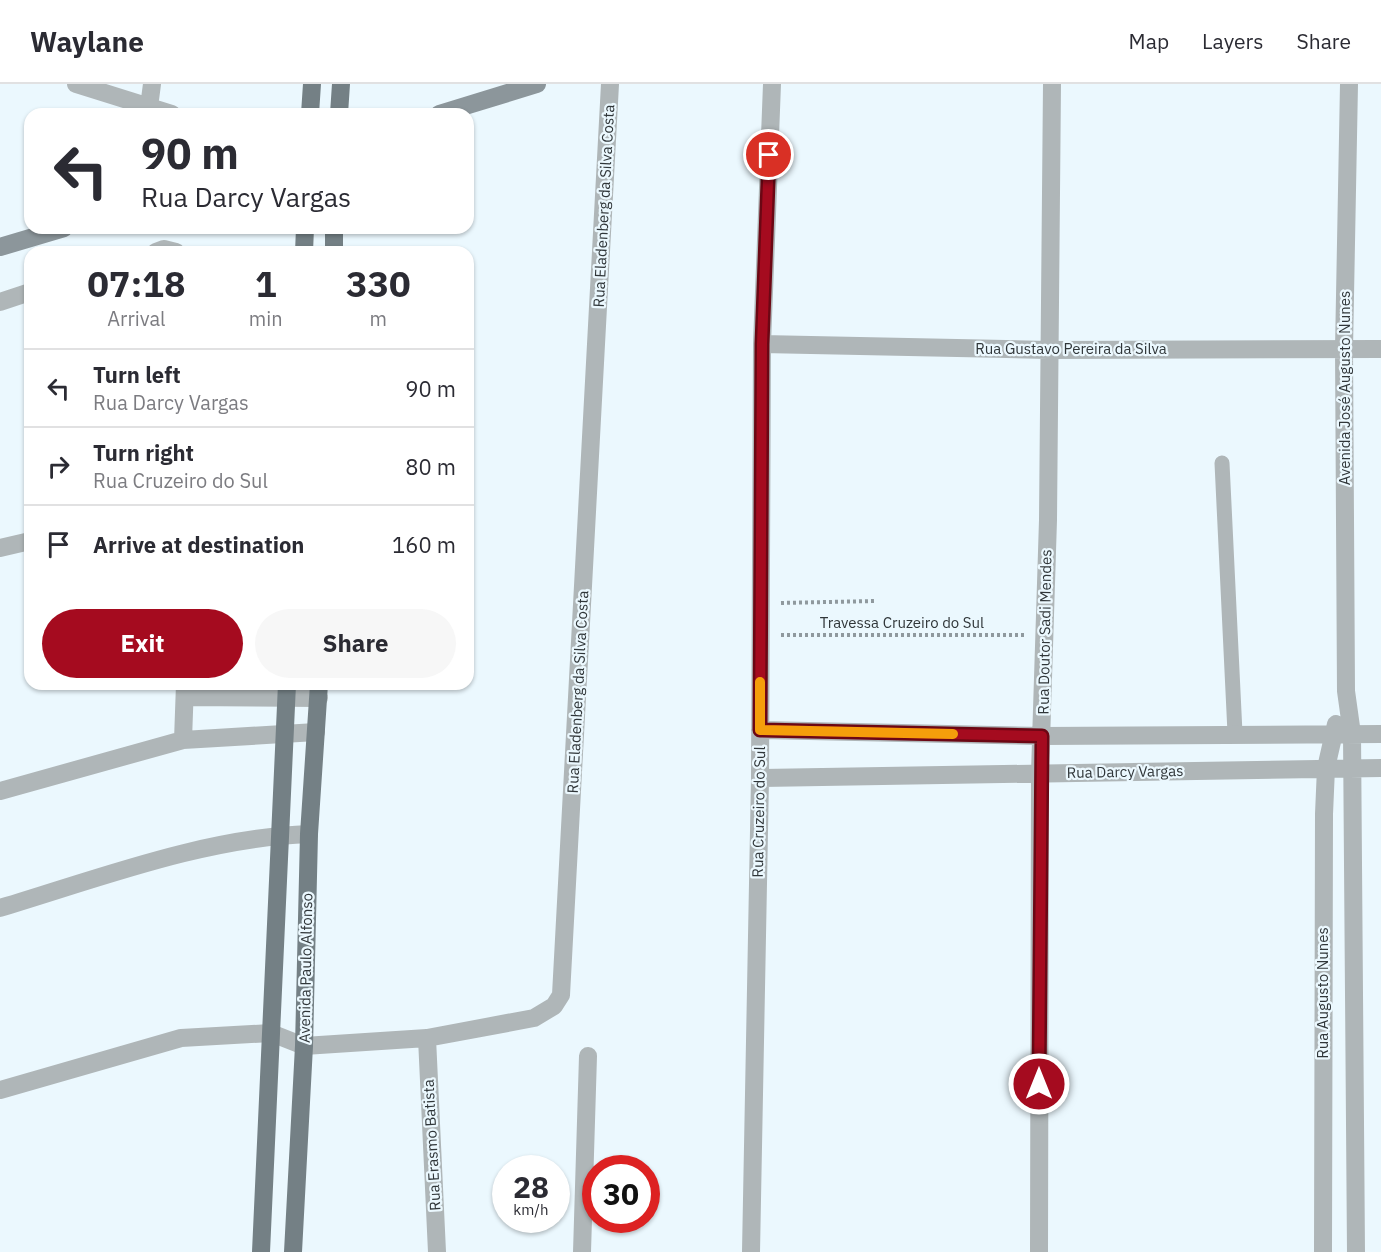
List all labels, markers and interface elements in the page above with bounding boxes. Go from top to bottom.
text: Waylane [30,23,144,60]
text: Map [1129,27,1169,55]
text: Layers [1202,27,1264,55]
text: Share [1297,27,1351,55]
street label: Rua Eladenberg da Silva Costa [589,104,618,308]
text: 90 m [141,126,239,181]
pin [743,129,794,180]
icon: left [42,132,120,210]
icon: arrive [752,138,785,171]
text: Rua Darcy Vargas [141,179,351,214]
text: 07:18 [87,260,186,307]
text: 1 [255,260,277,307]
text: 330 [346,260,411,307]
street label: Avenida José Augusto Nunes [1335,291,1354,485]
text: Arrival [107,305,166,332]
text: min [249,305,283,332]
text: m [370,305,387,332]
street label: Rua Gustavo Pereira da Silva [975,339,1167,358]
text: Turn left [93,360,181,389]
icon: left [42,372,75,405]
text: 90 m [405,374,456,403]
text: Rua Darcy Vargas [93,389,249,416]
text: Turn right [93,438,194,467]
icon: right [42,450,75,483]
text: 80 m [405,452,456,481]
text: Rua Cruzeiro do Sul [93,467,268,494]
icon: arrive [42,528,75,561]
text: Arrive at destination [93,530,304,559]
text: 160 m [392,530,456,559]
street label: Rua Doutor Sadi Mendes [1034,549,1055,715]
street label: Rua Eladenberg da Silva Costa [563,590,592,794]
button: Exit [42,609,243,678]
button: Share [255,609,456,678]
street label: Travessa Cruzeiro do Sul [820,613,984,632]
street label: Rua Cruzeiro do Sul [748,746,769,878]
street label: Rua Darcy Vargas [1066,761,1184,782]
street label: Avenida Paulo Alfonso [295,893,316,1043]
street label: Rua Augusto Nunes [1313,927,1332,1059]
position arrow [1007,1052,1071,1116]
street label: Rua Erasmo Batista [419,1079,444,1211]
speed limit sign: 30 [582,1155,660,1233]
text: 28 [513,1167,549,1206]
text: km/h [513,1200,549,1219]

